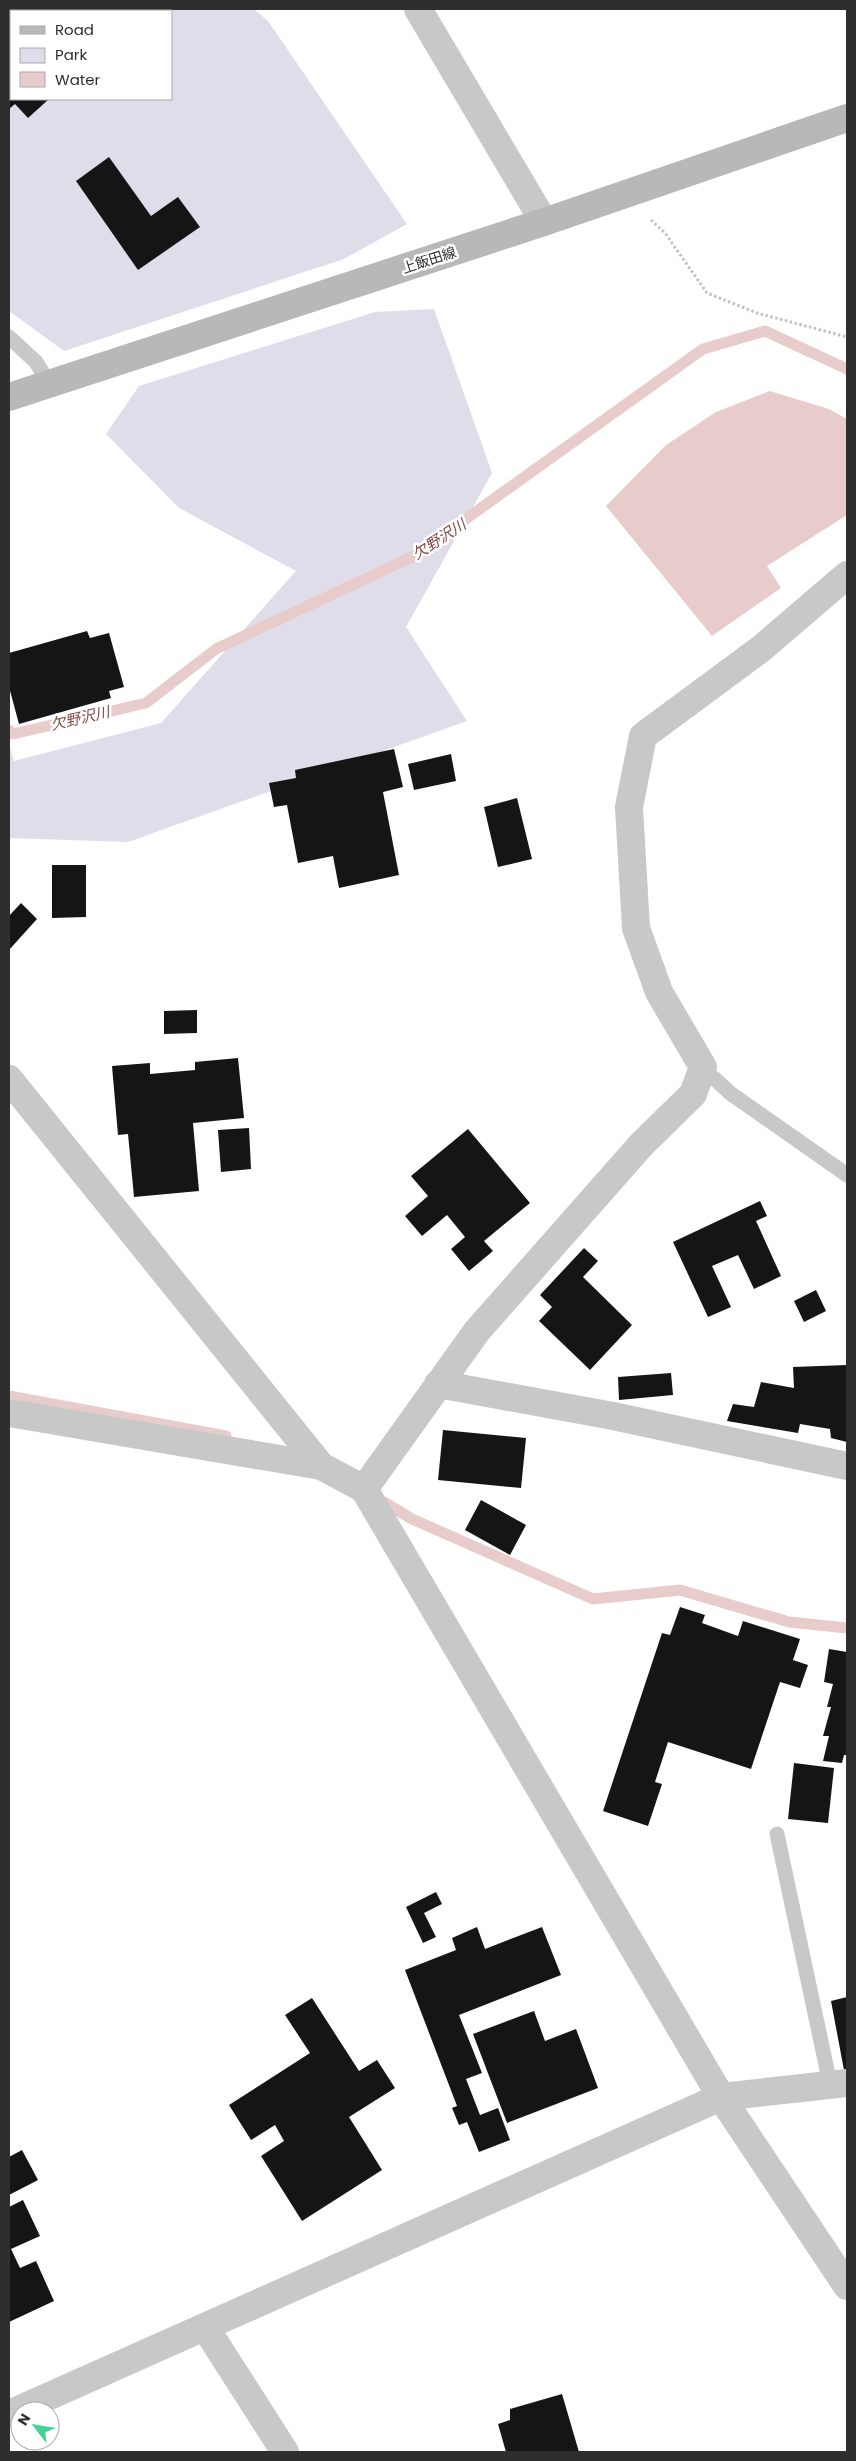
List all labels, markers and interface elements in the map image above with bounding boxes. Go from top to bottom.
legend [10,10,172,100]
text: Road [55,19,94,40]
text: Park [55,44,87,65]
text: Water [55,69,101,90]
street label: 上飯田線 [399,242,459,278]
water label: 欠野沢川 [408,513,472,564]
water label: 欠野沢川 [48,701,114,735]
north arrow [10,2401,60,2451]
text: N [13,2410,35,2429]

